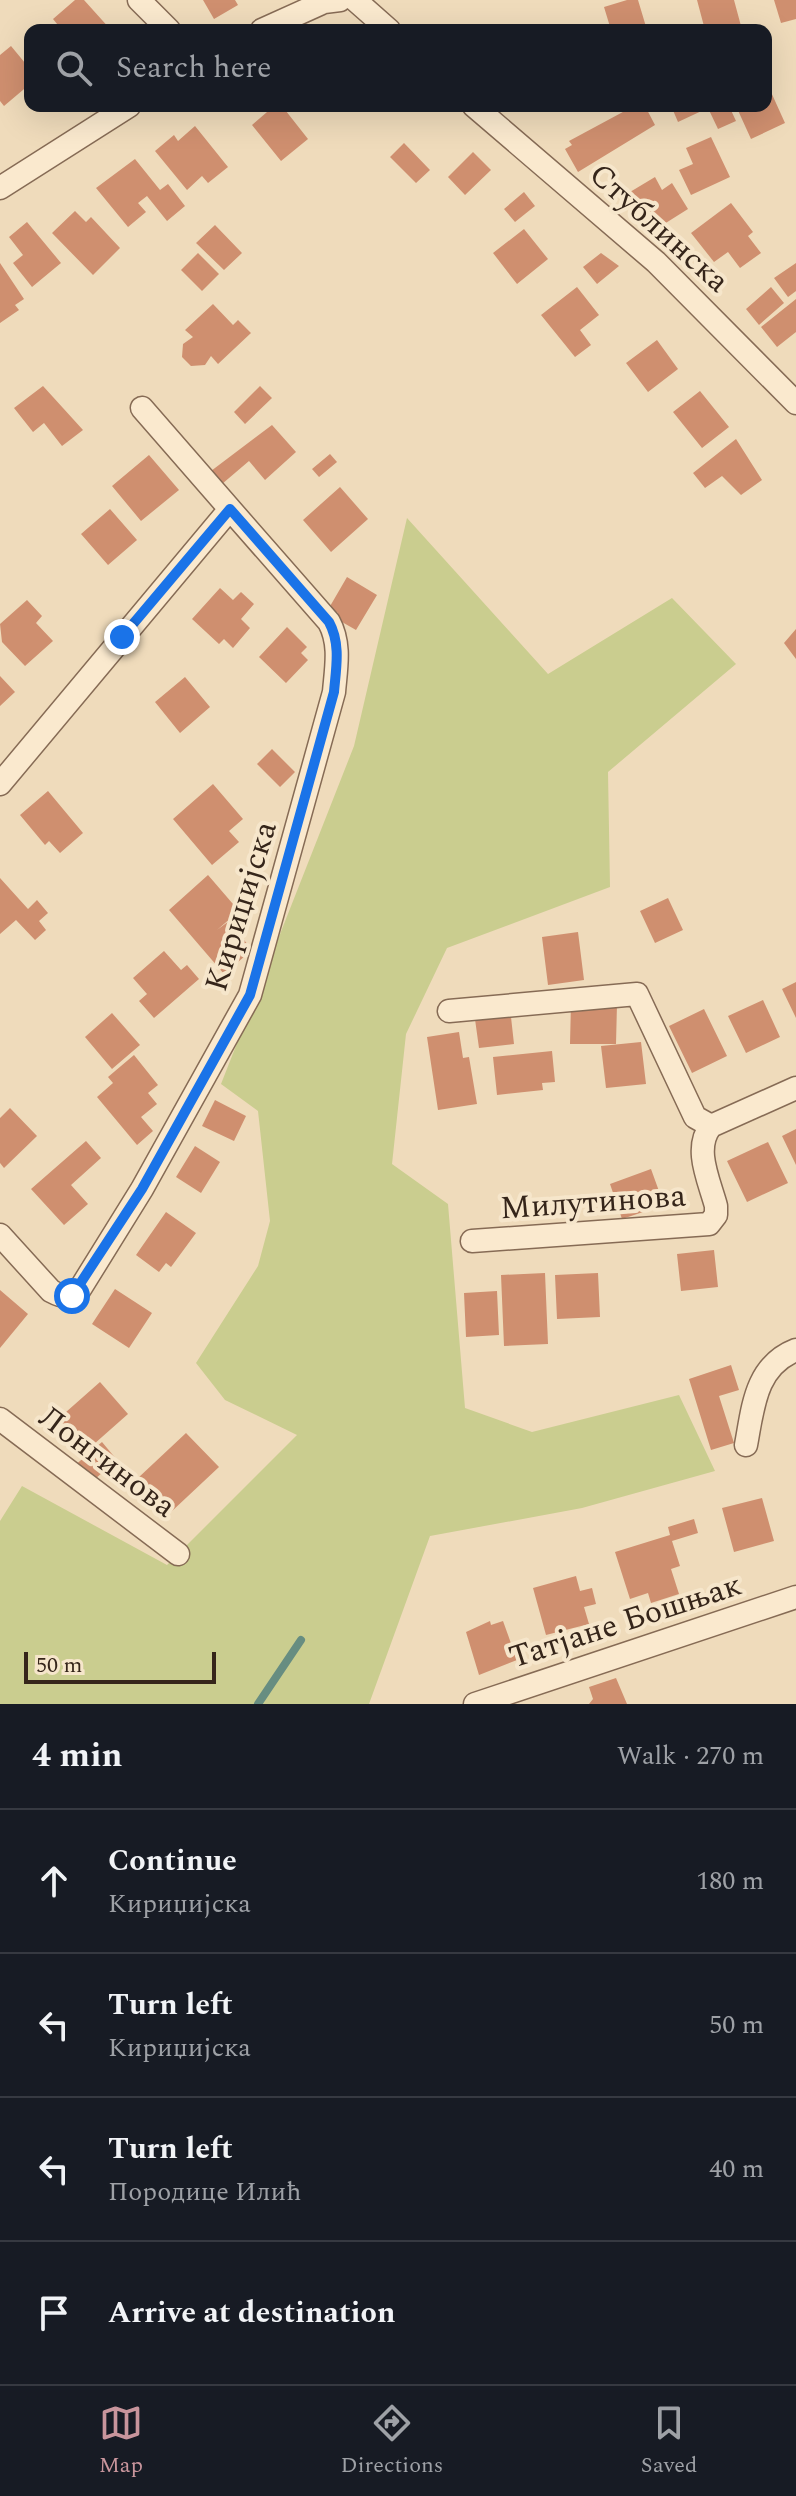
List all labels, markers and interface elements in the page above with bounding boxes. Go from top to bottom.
search box [24,24,772,112]
text: Search here [116,45,272,91]
icon: search [52,46,96,90]
street label: Стублинска [578,151,741,305]
route end [104,619,140,655]
street label: Кириџијска [192,815,291,998]
street label: Милутинова [498,1172,688,1233]
route start [54,1278,90,1314]
street label: Лонгинова [28,1394,187,1531]
street label: Татјане Бошњак [503,1561,748,1682]
scale bar [24,1648,216,1684]
text: 50 m [36,1649,82,1682]
text: 4 min [32,1730,122,1782]
text: Walk · 270 m [617,1736,764,1776]
text: Continue [108,1838,237,1884]
icon: ahead [32,1859,76,1903]
text: 180 m [696,1861,764,1901]
text: Кириџијска [108,1884,251,1924]
text: Turn left [108,1982,233,2028]
icon: left [32,2003,76,2047]
text: 50 m [709,2005,764,2045]
text: Кириџијска [108,2028,251,2068]
text: Turn left [108,2126,233,2172]
icon: left [32,2147,76,2191]
text: 40 m [709,2149,764,2189]
text: Породице Илић [108,2172,301,2212]
text: Arrive at destination [108,2290,395,2336]
icon: arrive [32,2291,76,2335]
tab: Map [99,2401,143,2482]
tab: Directions [341,2401,443,2482]
tab: Saved [641,2401,697,2482]

